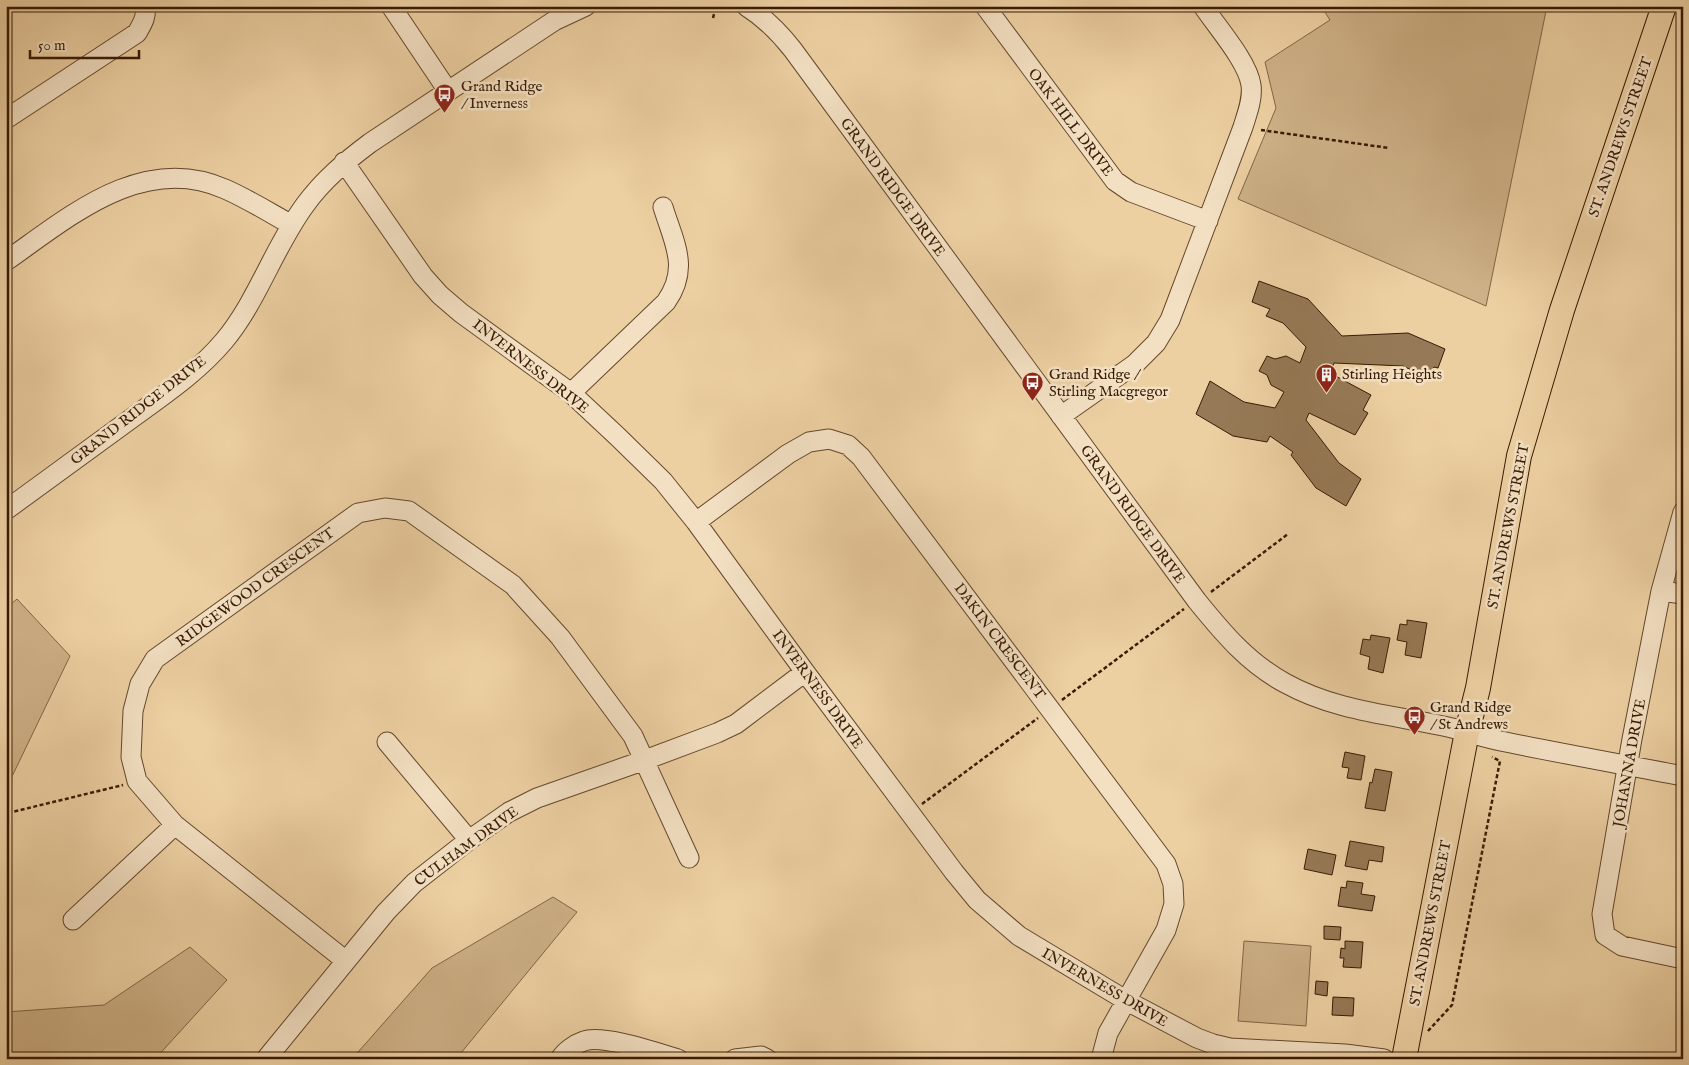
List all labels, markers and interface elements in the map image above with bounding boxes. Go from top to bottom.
scale bar [30,28,139,60]
text: 50 m [38,36,66,55]
street label: ST. ANDREWS STREET [1584,55,1657,220]
street label: OAK HILL DRIVE [1024,65,1117,180]
place label: Grand Ridge / Inverness [461,77,543,113]
bus stop icon: Grand Ridge / Inverness [433,83,457,114]
street label: GRAND RIDGE DRIVE [836,114,949,260]
street label: INVERNESS DRIVE [469,315,593,418]
street label: GRAND RIDGE DRIVE [67,352,210,469]
building icon: Stirling Heights [1314,362,1338,393]
place label: Grand Ridge / Stirling Macgregor [1049,365,1169,401]
place label: Stirling Heights [1342,365,1442,384]
bus stop icon: Grand Ridge / Stirling Macgregor [1021,371,1045,402]
street label: GRAND RIDGE DRIVE [1076,441,1189,587]
street label: ST. ANDREWS STREET [1483,442,1534,610]
street label: RIDGEWOOD CRESCENT [172,523,338,651]
street label: DAKIN CRESCENT [950,579,1050,703]
street label: INVERNESS DRIVE [768,626,867,753]
street label: JOHANNA DRIVE [1608,697,1650,831]
place label: Grand Ridge / St Andrews [1430,698,1512,734]
bus stop icon: Grand Ridge / St Andrews [1402,704,1426,735]
street label: CULHAM DRIVE [410,802,522,891]
street label: ST. ANDREWS STREET [1405,839,1456,1007]
street label: INVERNESS DRIVE [1038,943,1171,1031]

